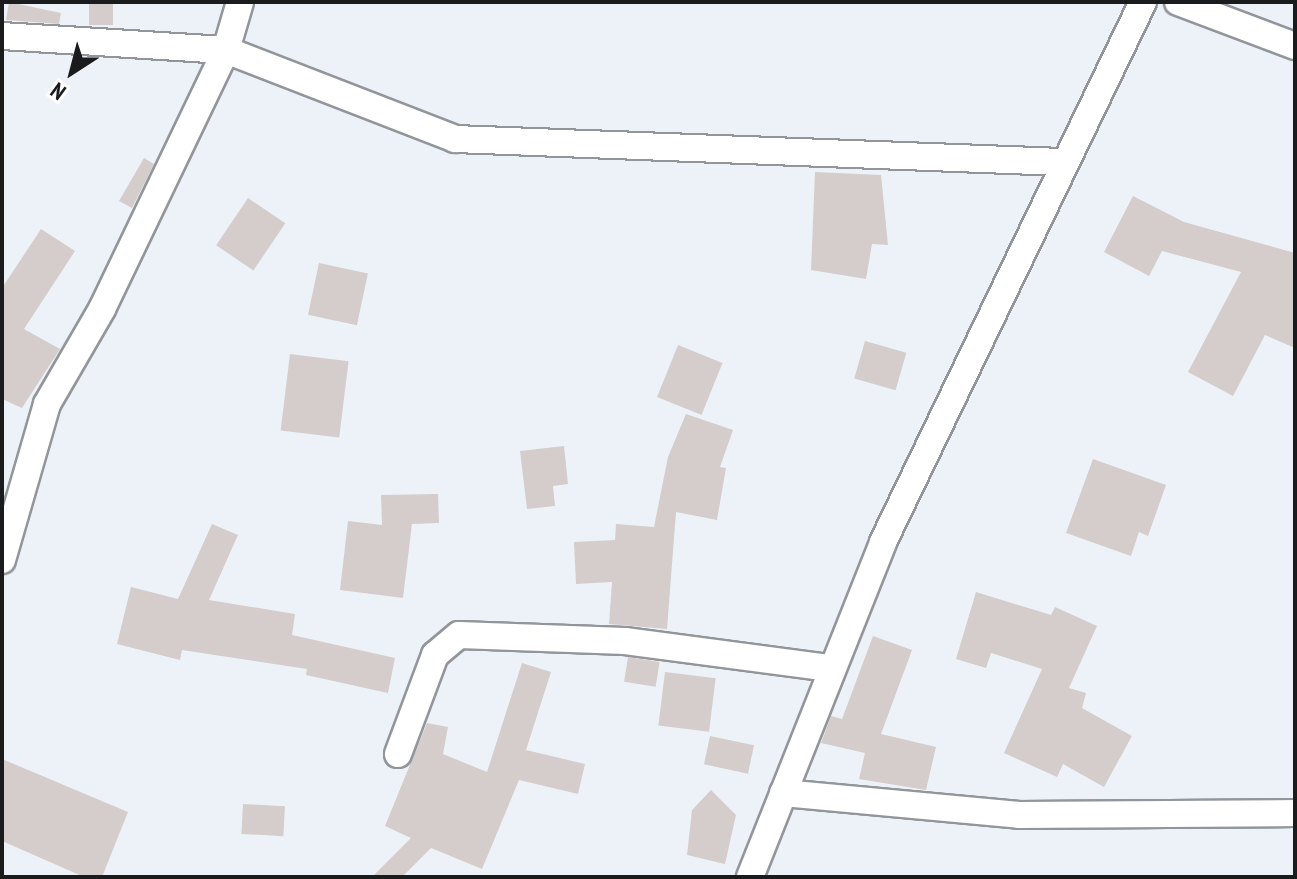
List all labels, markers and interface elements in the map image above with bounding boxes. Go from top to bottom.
north arrow [32,32,112,112]
text: N [45,77,71,106]

